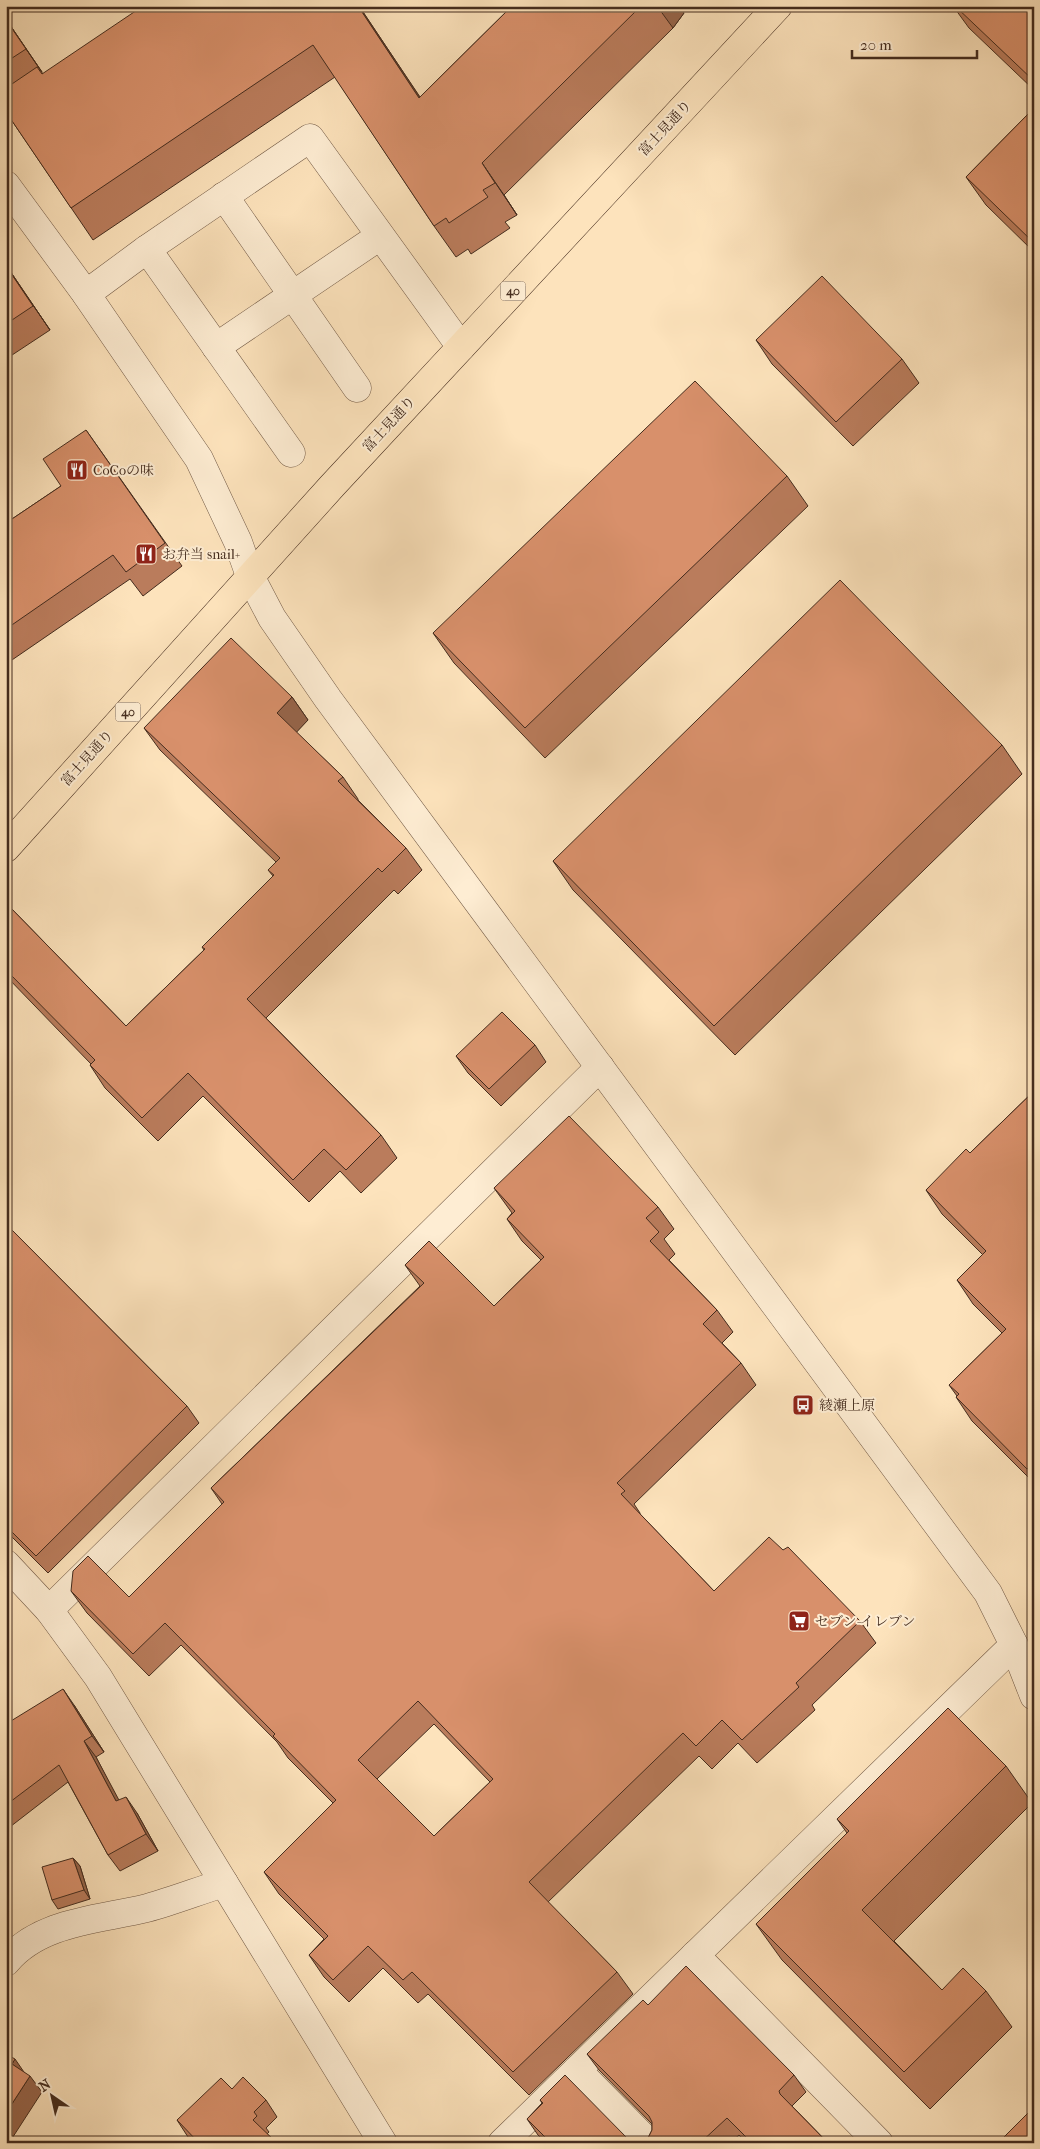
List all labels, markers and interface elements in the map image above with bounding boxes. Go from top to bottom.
scale bar [852,28,978,60]
text: 20 m [860,36,892,54]
street label: 富士見通り [635,97,695,159]
road number: 40 [500,282,526,300]
street label: 富士見通り [359,393,419,455]
restaurant icon: CoCoの味 [65,458,89,482]
place label: CoCoの味 [93,462,154,479]
restaurant icon: お弁当 snail+ [134,542,158,566]
place label: お弁当 snail+ [162,546,240,563]
road number: 40 [116,702,140,722]
street label: 富士見通り [57,726,117,790]
bus stop icon: 綾瀬上原 [791,1393,815,1417]
place label: 綾瀬上原 [819,1397,875,1414]
supermarket icon: セブン-イレブン [787,1609,811,1633]
place label: セブン-イレブン [815,1613,916,1630]
north arrow [28,2072,78,2122]
text: N [36,2075,54,2096]

